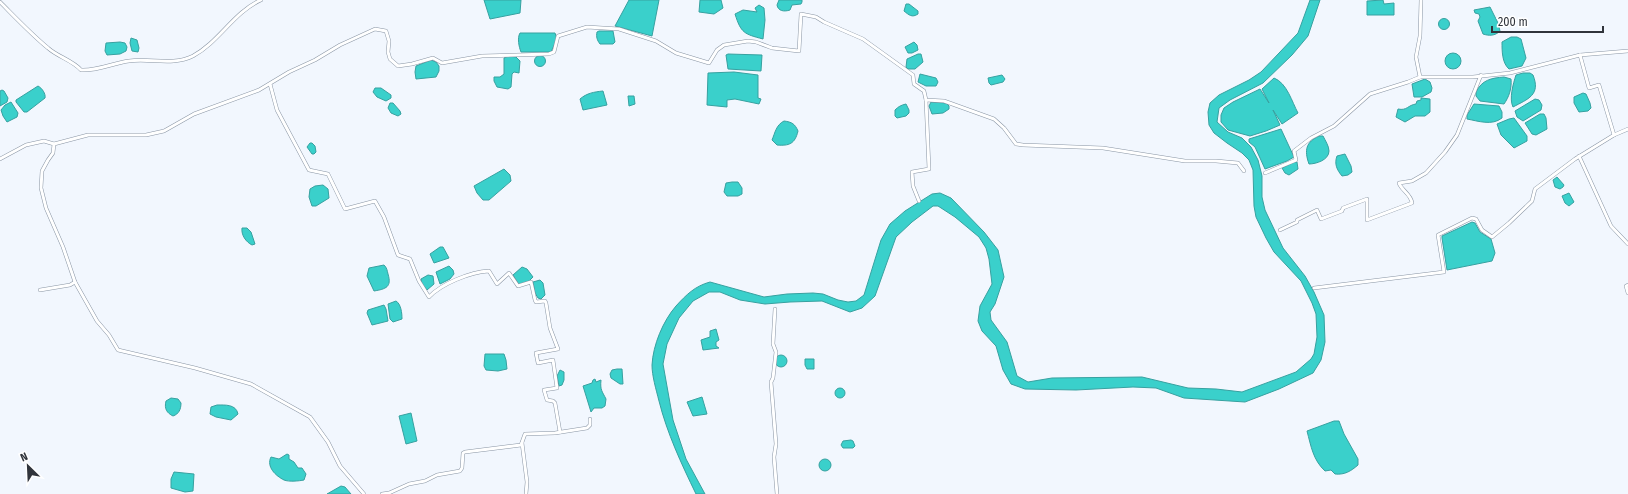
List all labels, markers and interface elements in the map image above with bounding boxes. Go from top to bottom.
scale bar [1492,8,1603,34]
text: 200 m [1498,15,1528,29]
north arrow [8,446,48,486]
text: N [18,450,30,465]

